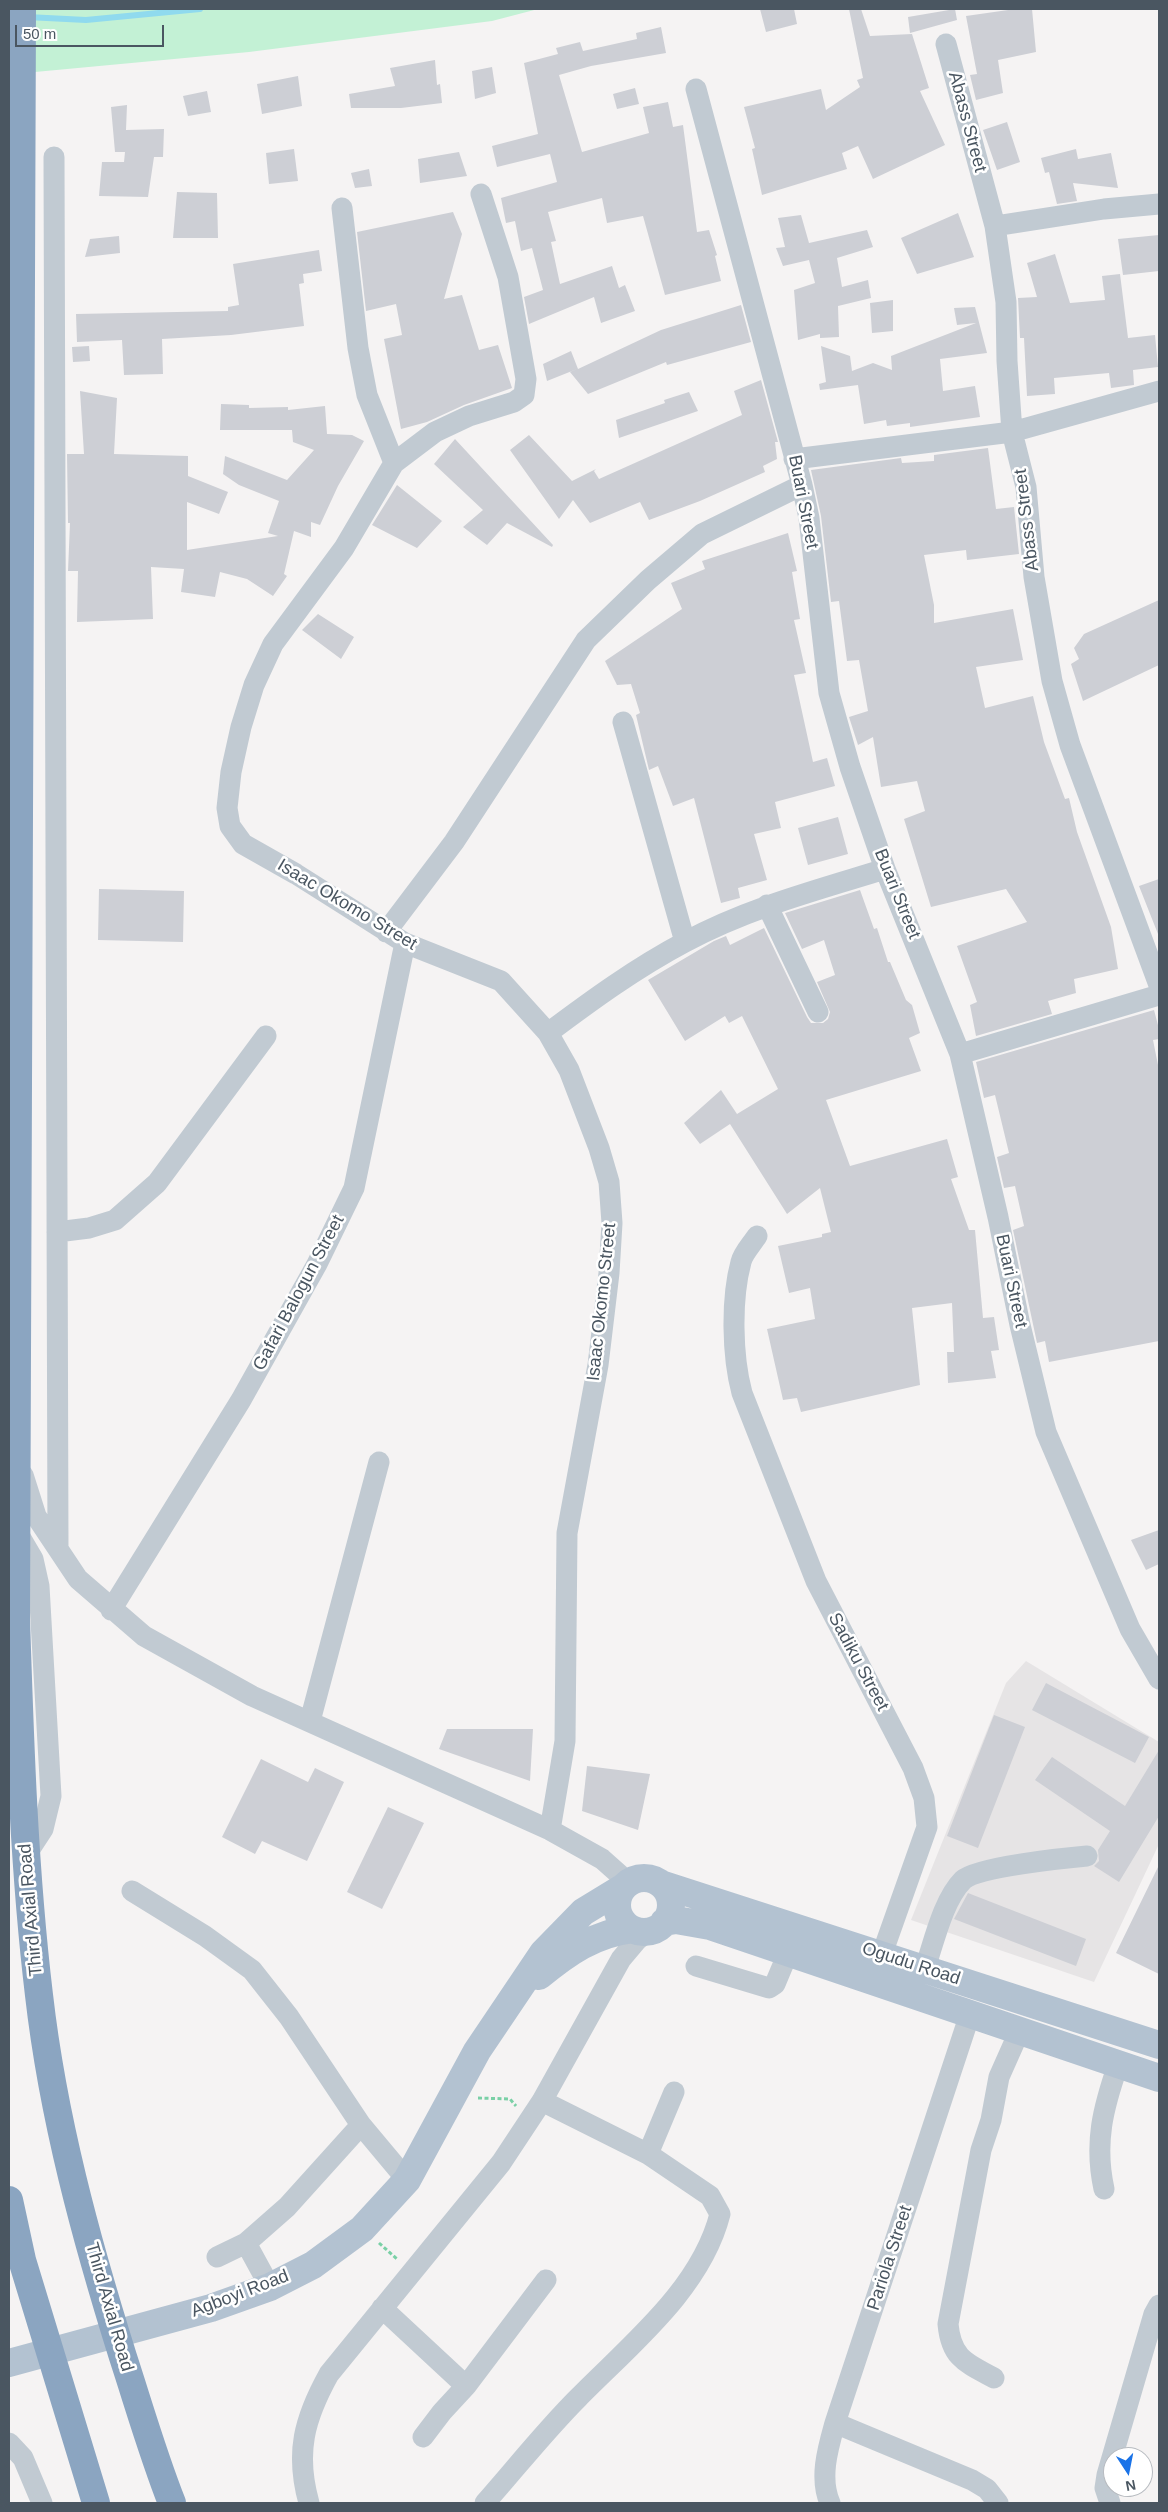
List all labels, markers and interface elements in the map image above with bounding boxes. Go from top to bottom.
scale bar [18,15,166,47]
text: 50 m [23,25,56,42]
street label: Abass Street [943,69,991,175]
street label: Buari Street [783,453,823,551]
street label: Abass Street [1010,468,1044,572]
street label: Buari Street [869,846,925,942]
street label: Isaac Okomo Street [273,855,421,955]
street label: Gafari Balogun Street [249,1212,349,1374]
street label: Isaac Okomo Street [583,1222,621,1382]
street label: Buari Street [991,1232,1031,1330]
street label: Sadiku Street [823,1609,893,1715]
street label: Third Axial Road [14,1843,48,1977]
street label: Ogudu Road [859,1938,963,1990]
street label: Pariola Street [863,2203,917,2313]
street label: Third Axial Road [80,2240,138,2374]
street label: Agboyi Road [188,2265,292,2323]
north arrow [1103,2447,1153,2497]
text: N [1124,2477,1137,2495]

